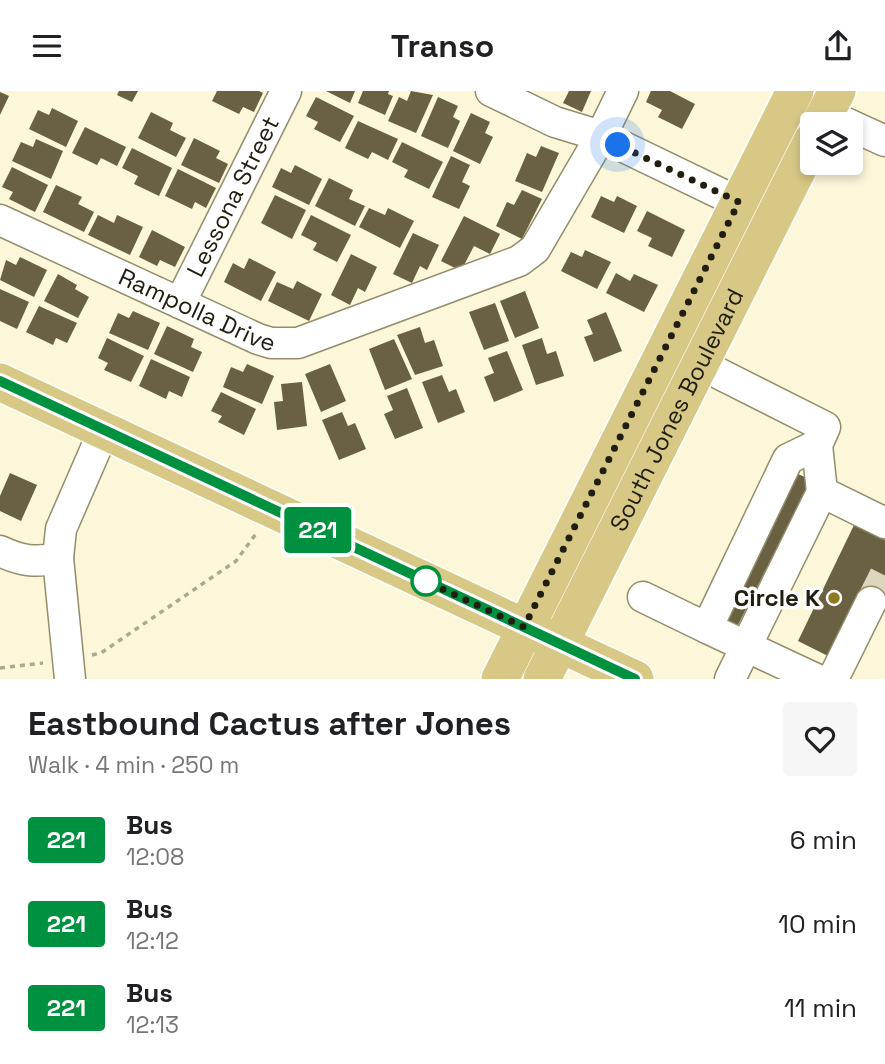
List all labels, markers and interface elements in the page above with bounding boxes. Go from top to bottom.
text: Transo [391,26,494,66]
icon: menu [28,27,66,65]
icon: share [819,27,857,65]
street label: Lessona Street [180,111,286,282]
map controls [800,112,863,175]
button: layers [800,112,863,175]
your location [600,127,635,162]
street label: Rampolla Drive [114,261,279,358]
street label: South Jones Boulevard [603,283,751,536]
line badge: 221 [278,507,358,553]
text: 221 [298,514,338,545]
unlabelled marker [411,566,441,596]
place label: Circle K [734,582,820,613]
marker: Circle K [826,590,842,606]
button: heart [783,702,857,776]
text: Eastbound Cactus after Jones [28,703,511,745]
text: Walk · 4 min · 250 m [28,750,239,780]
text: Bus [126,808,173,842]
text: 6 min [790,823,857,857]
text: 221 [47,824,86,855]
text: 12:08 [126,842,184,872]
text: Bus [126,892,173,926]
text: 10 min [778,907,857,941]
text: 221 [47,908,86,939]
text: 12:12 [126,926,179,956]
text: Bus [126,976,173,1010]
text: 11 min [784,991,857,1025]
text: 221 [47,992,86,1023]
text: 12:13 [126,1010,179,1040]

